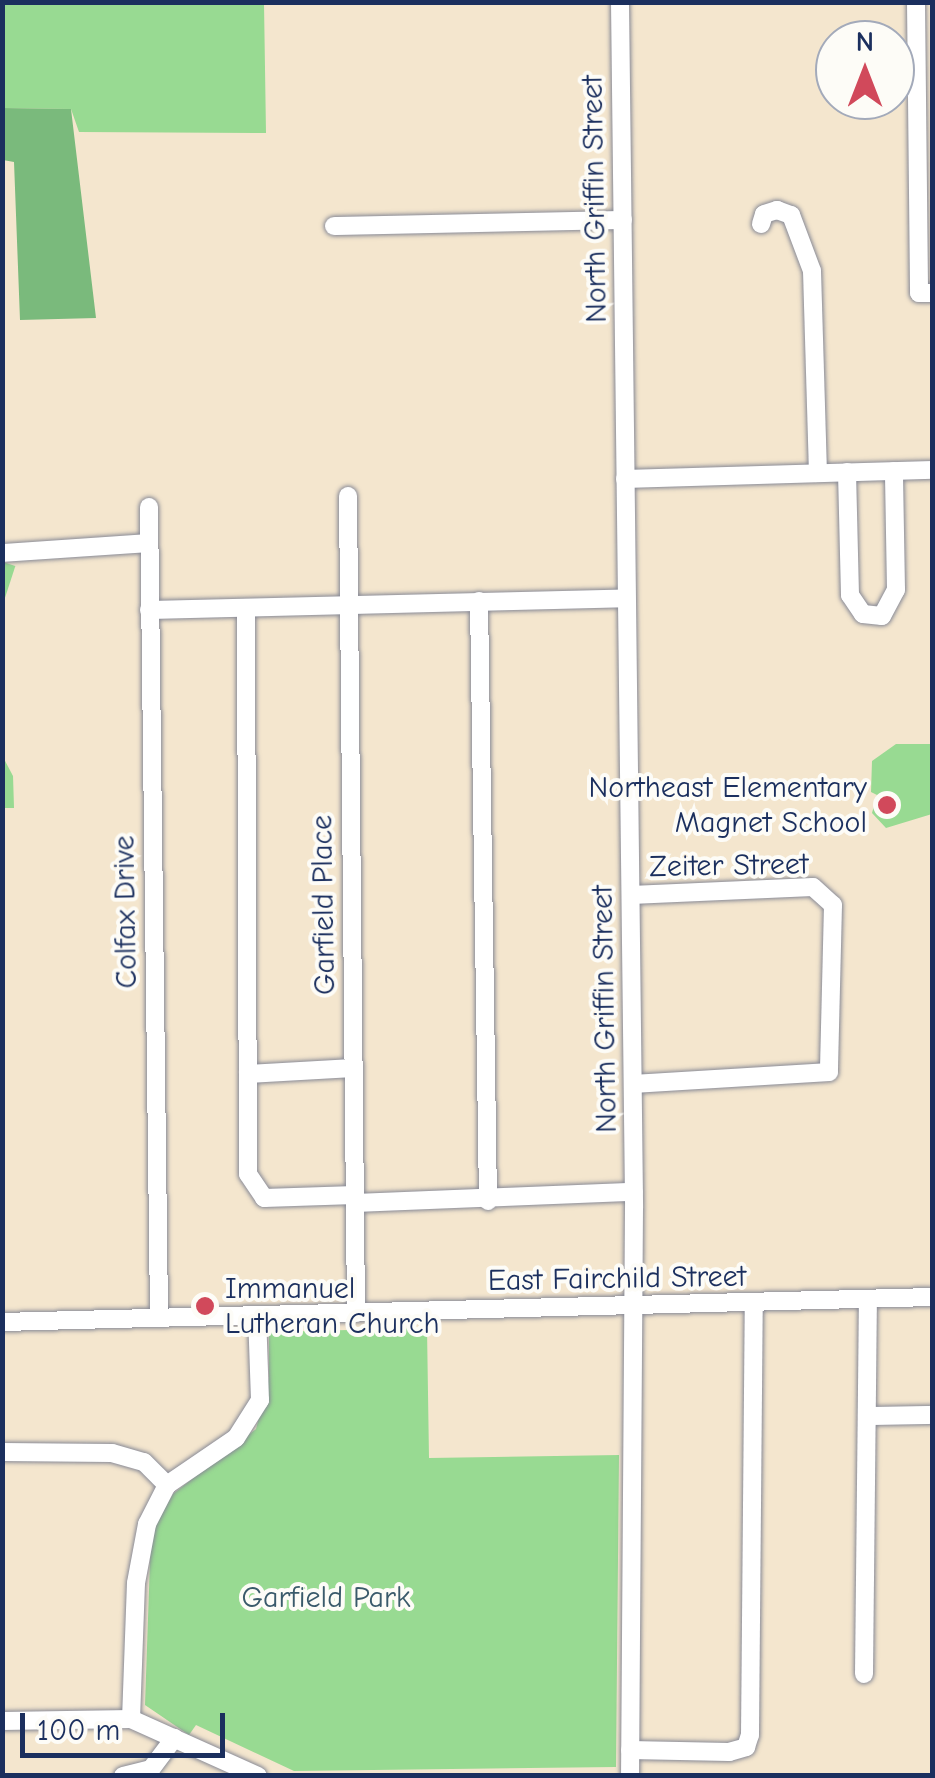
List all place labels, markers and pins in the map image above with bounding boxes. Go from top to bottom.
place label: Northeast Elementary Magnet School [589,770,867,840]
marker: Northeast Elementary Magnet School [876,794,898,816]
place label: Immanuel Lutheran Church [225,1271,439,1342]
marker: Immanuel Lutheran Church [194,1295,216,1317]

